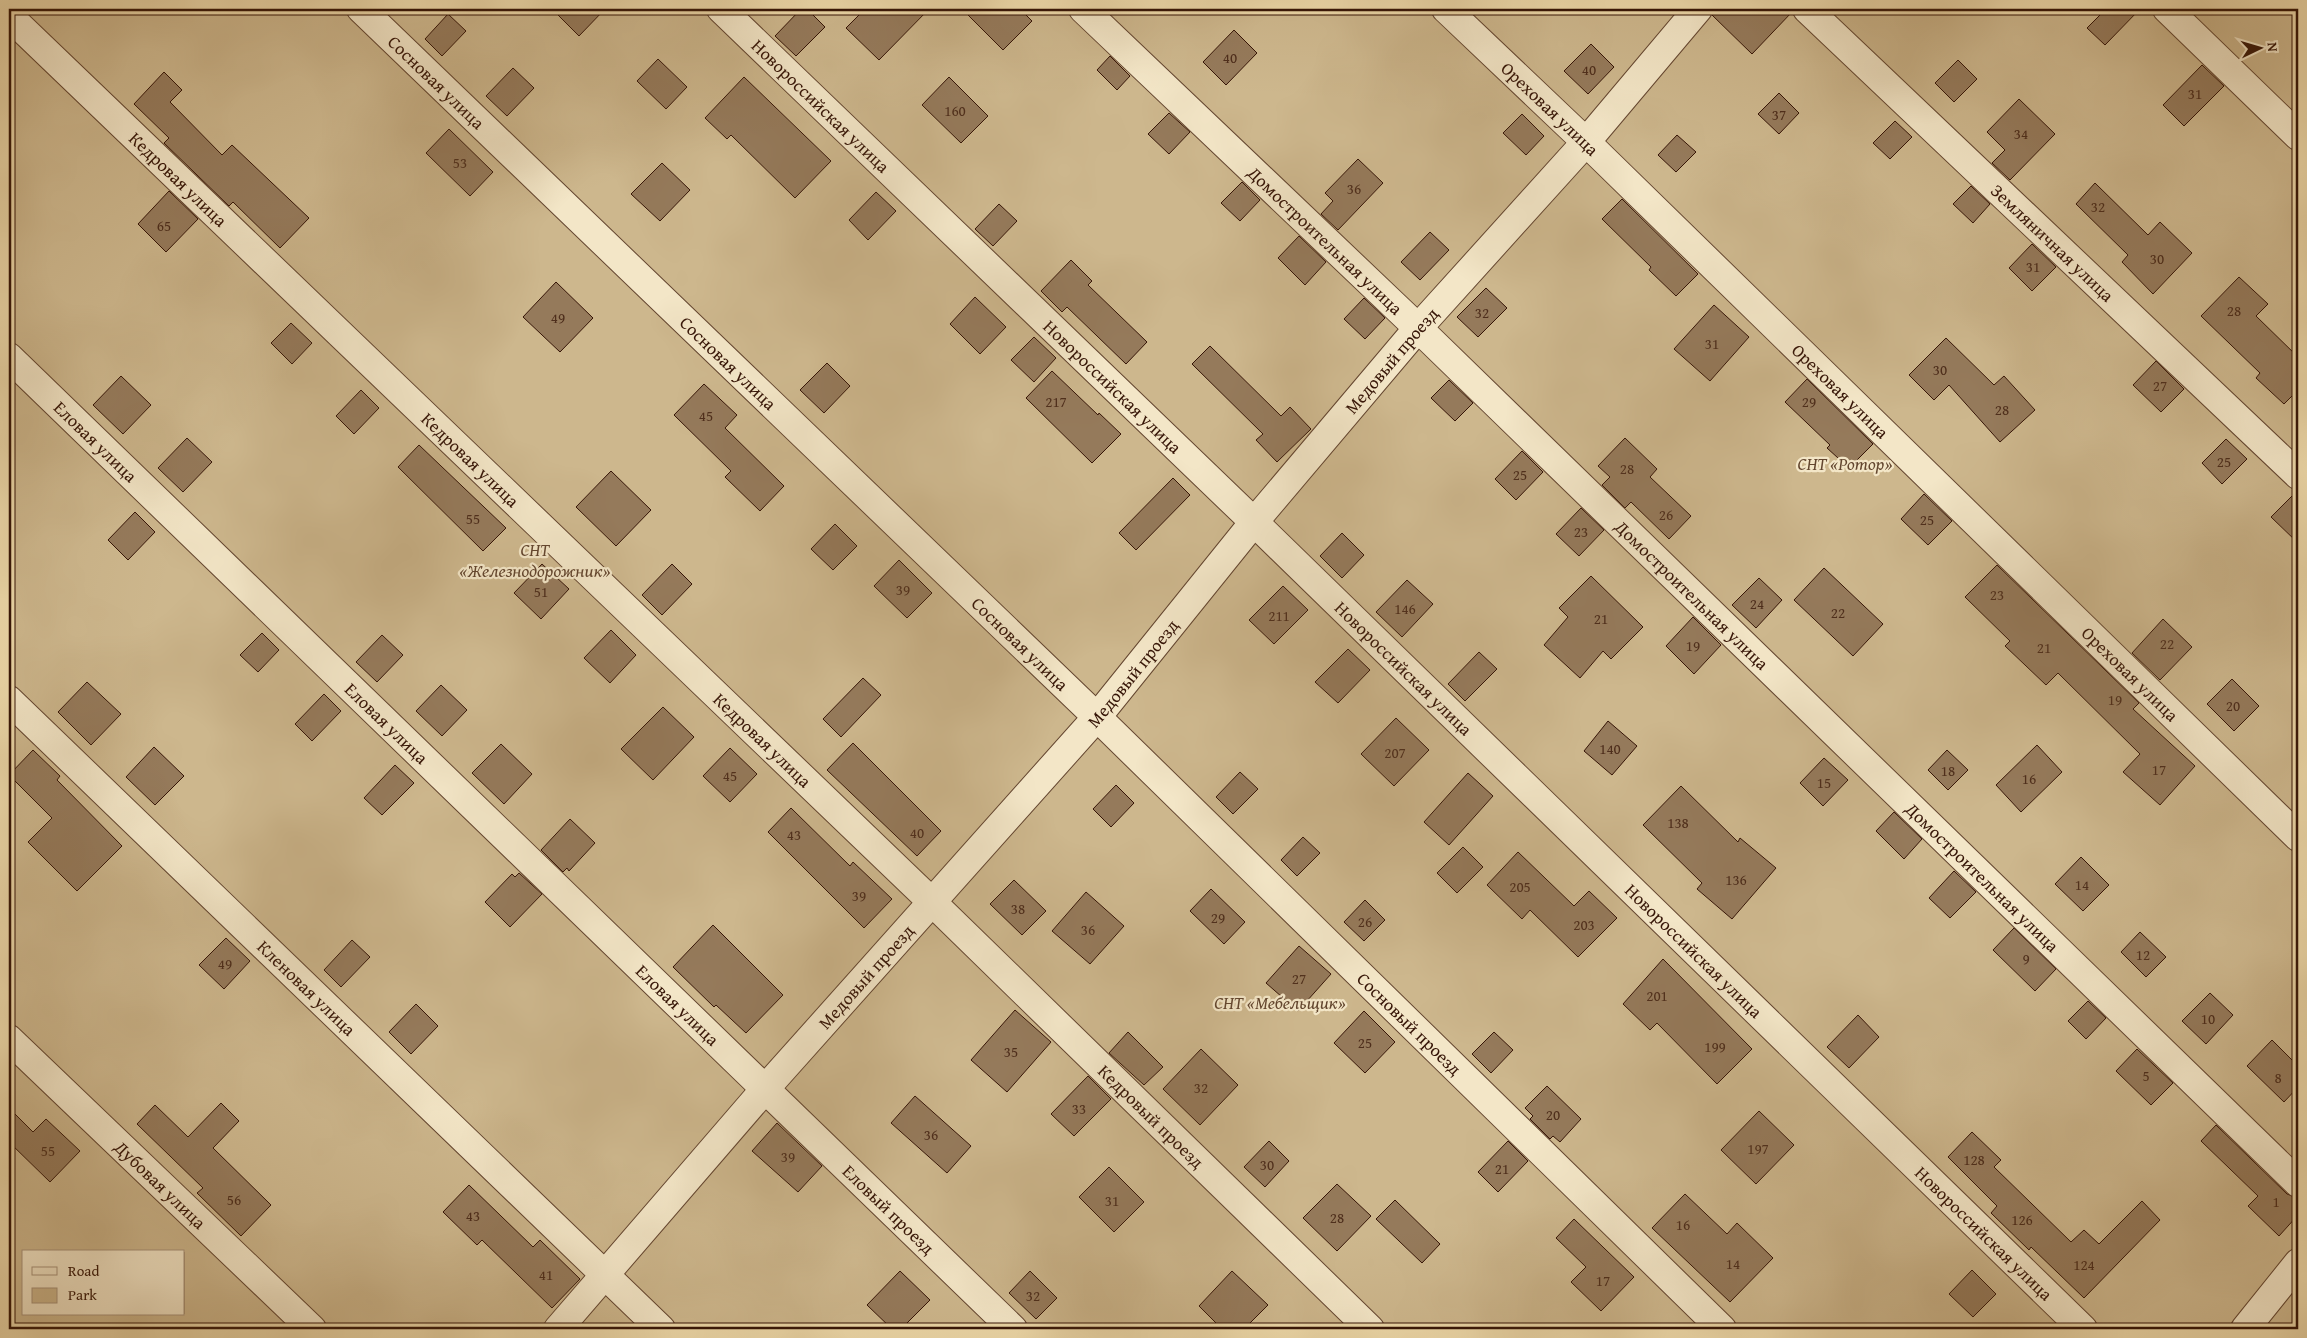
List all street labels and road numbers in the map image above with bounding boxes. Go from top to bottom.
street label: Сосновая улица [382,28,492,135]
street label: Новороссийская улица [746,32,897,179]
street label: Ореховая улица [1495,55,1606,162]
street label: Кедровая улица [123,125,234,233]
street label: Домостроительная улица [1241,159,1410,321]
street label: Земляничная улица [1985,177,2121,308]
street label: Медовый проезд [1338,301,1445,419]
street label: Сосновая улица [674,309,784,416]
street label: Новороссийская улица [1038,313,1189,460]
street label: Ореховая улица [1786,337,1896,445]
street label: Еловая улица [48,394,144,488]
street label: Кедровая улица [415,405,526,513]
street label: Домостроительная улица [1609,513,1776,676]
street label: Сосновая улица [966,590,1075,697]
street label: Новороссийская улица [1329,594,1479,742]
street label: Медовый проезд [1080,613,1185,733]
street label: Ореховая улица [2076,620,2186,728]
street label: Еловая улица [339,676,435,770]
street label: Кедровая улица [708,686,818,794]
street label: Домостроительная улица [1899,795,2066,958]
street label: Новороссийская улица [1619,877,1769,1024]
street label: Медовый проезд [811,918,920,1035]
street label: Кленовая улица [251,933,363,1042]
street label: Еловая улица [630,958,726,1052]
street label: Сосновый проезд [1351,965,1469,1081]
street label: Кедровый проезд [1092,1058,1211,1174]
street label: Дубовая улица [108,1133,213,1235]
street label: Еловый проезд [837,1158,942,1260]
street label: Новороссийская улица [1909,1159,2060,1307]

